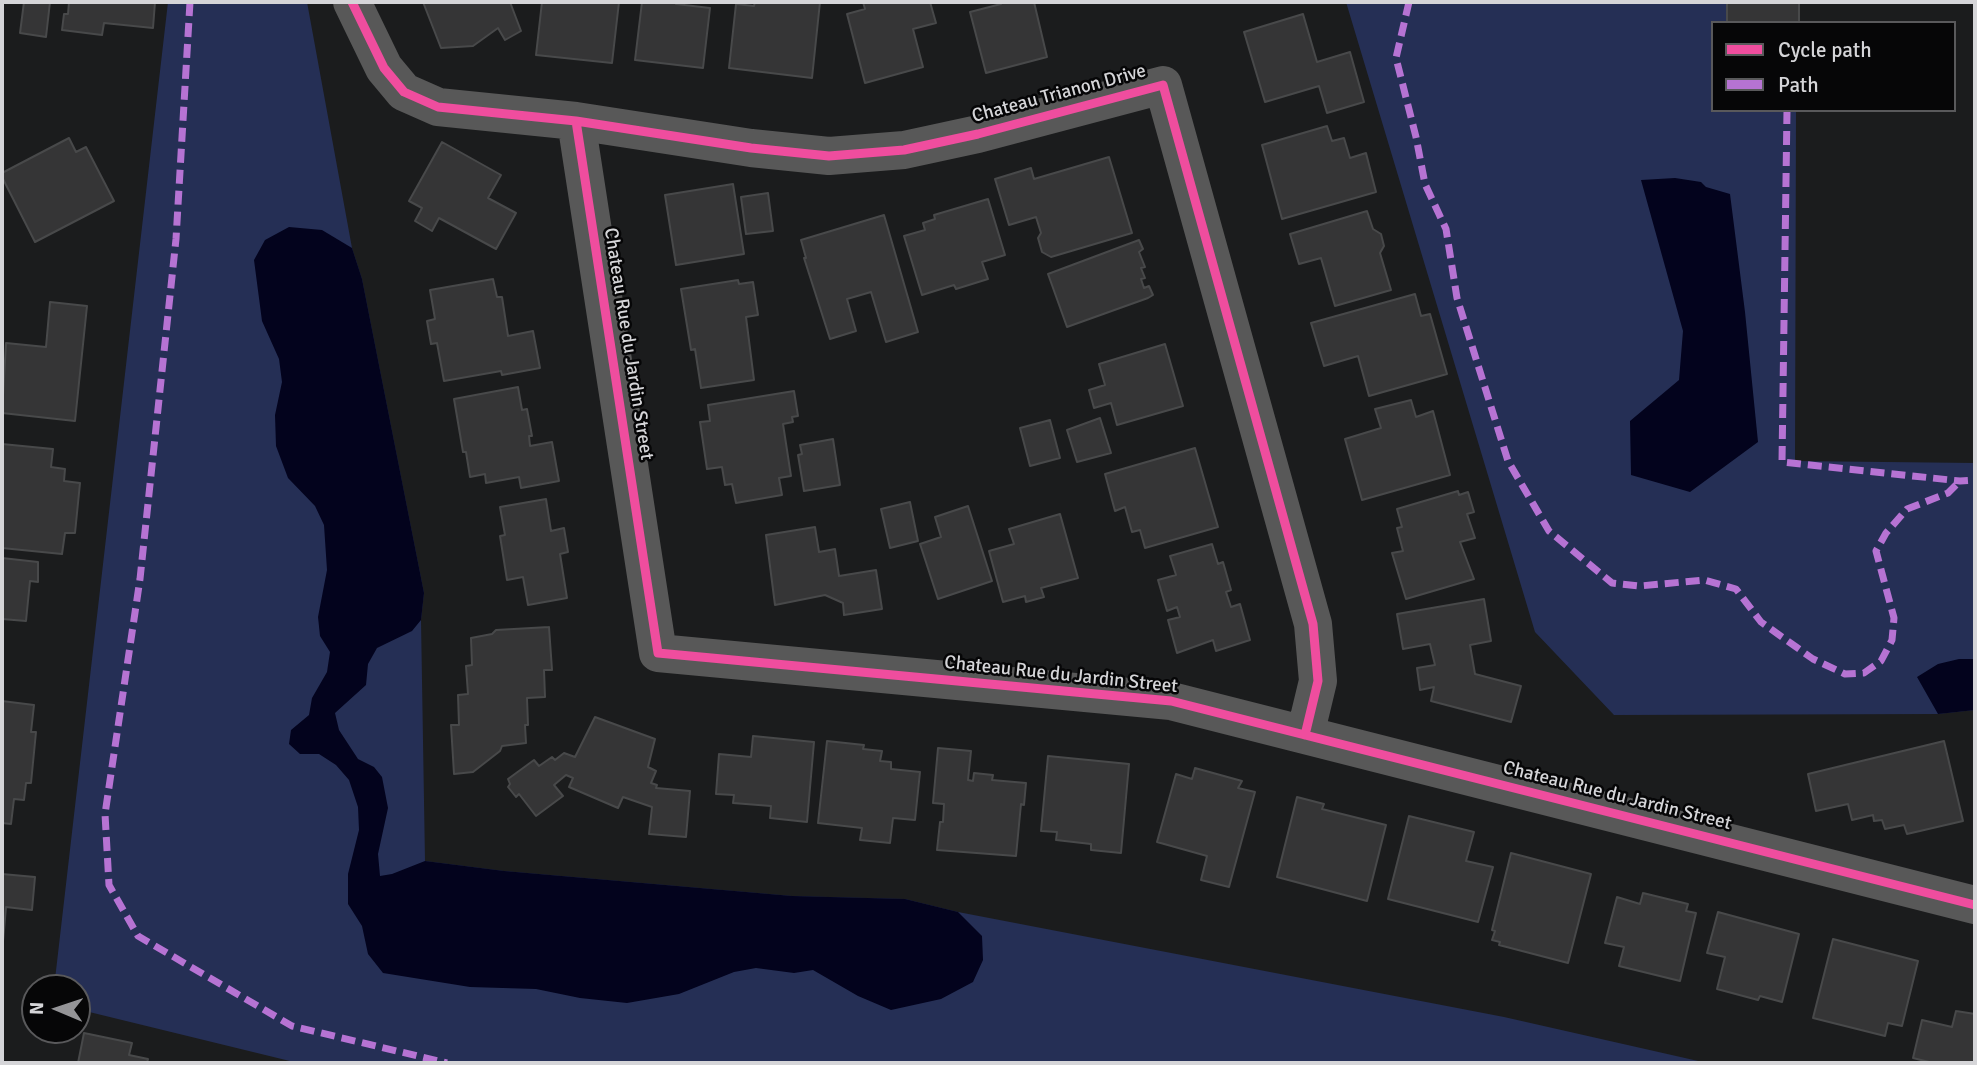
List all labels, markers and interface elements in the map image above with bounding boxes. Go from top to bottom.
legend [1711,21,1956,112]
text: Cycle path [1778,37,1872,63]
street label: Chateau Trianon Drive [969,60,1149,128]
text: Path [1778,72,1819,98]
street label: Chateau Rue du Jardin Street [598,226,658,462]
street label: Chateau Rue du Jardin Street [943,651,1179,699]
street label: Chateau Rue du Jardin Street [1500,757,1734,835]
north arrow [21,974,91,1044]
text: N [25,1001,49,1015]

